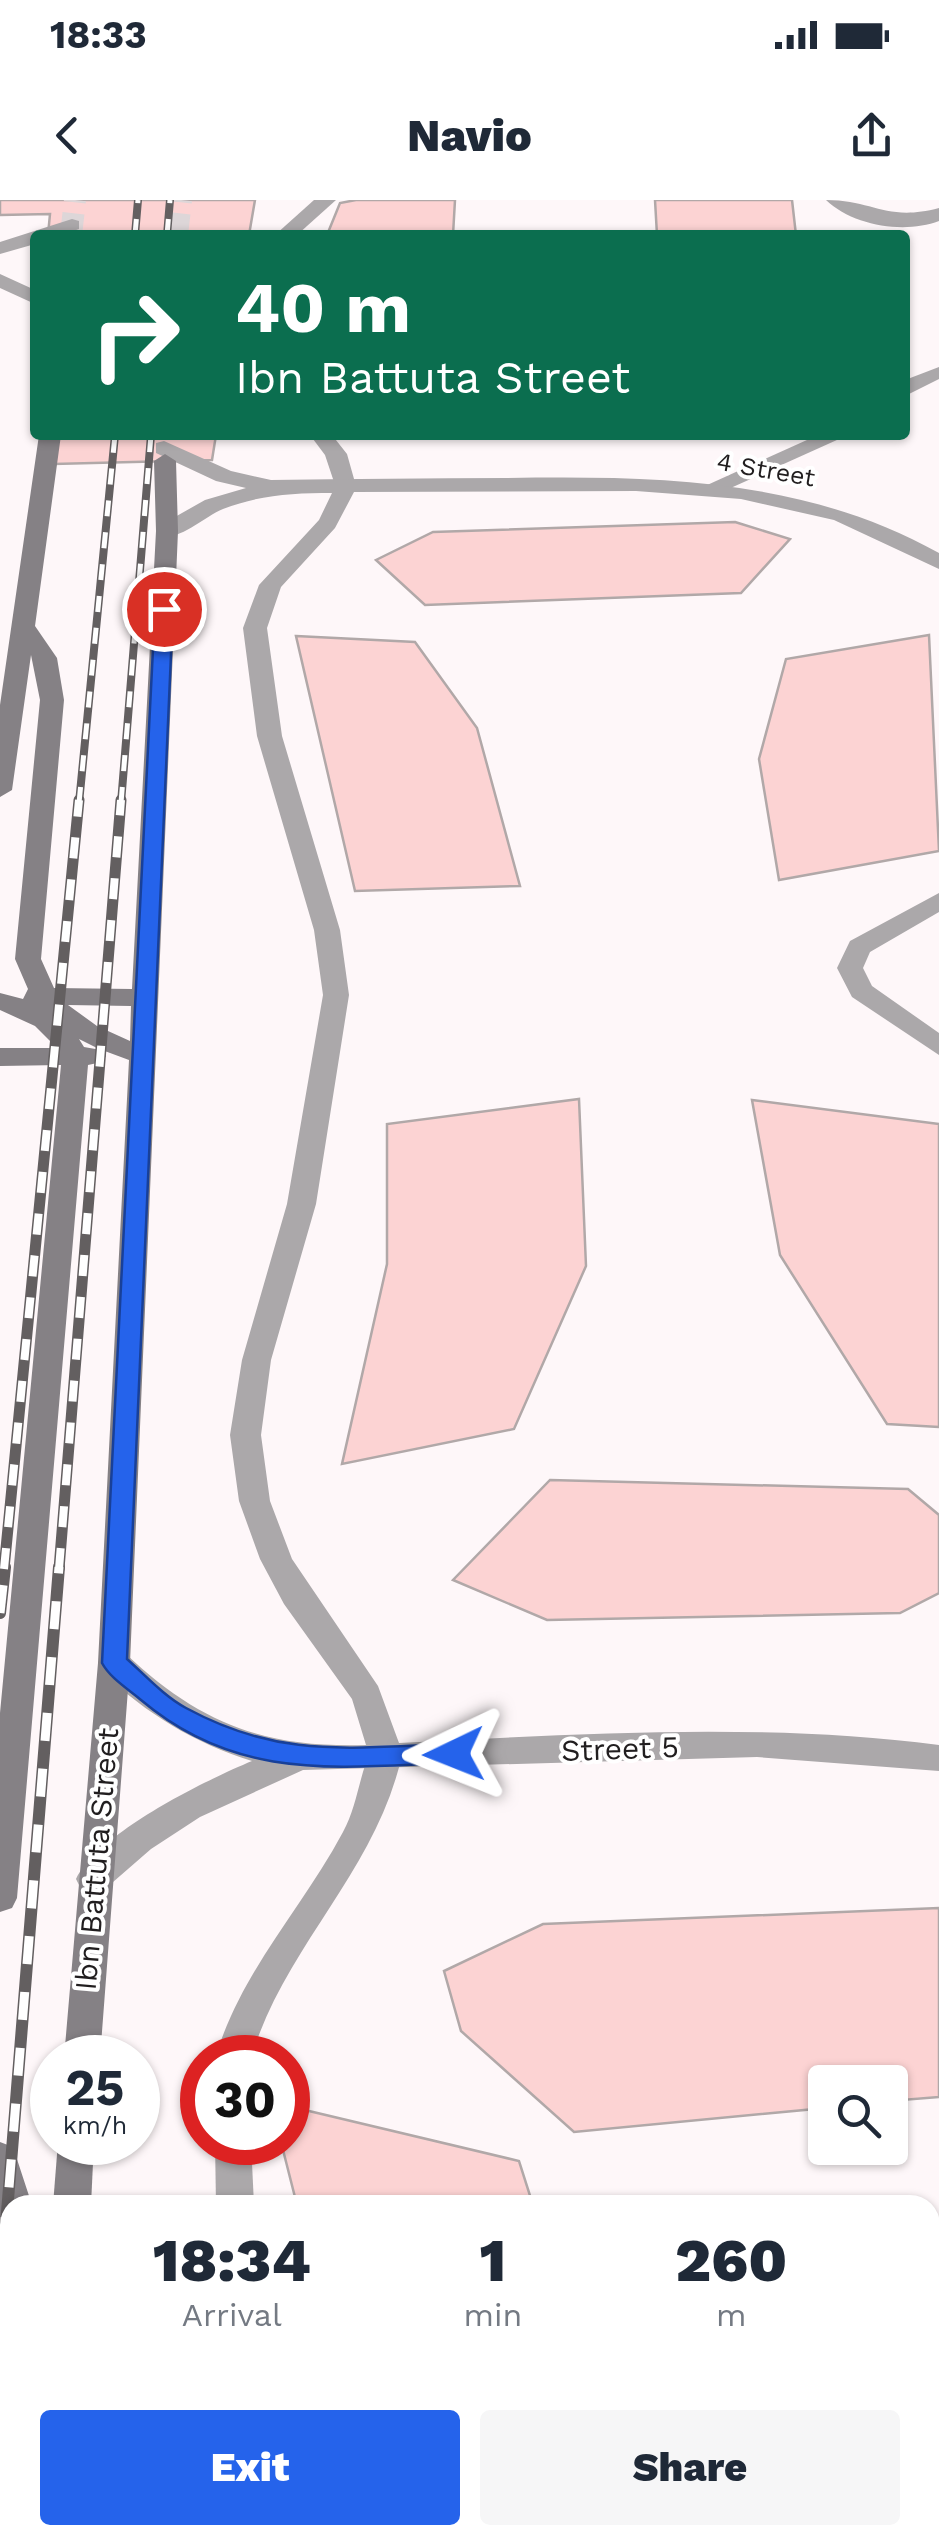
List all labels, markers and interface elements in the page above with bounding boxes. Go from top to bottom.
text: 18:33 [50,13,147,57]
icon: back [40,108,95,163]
icon: share [844,108,899,163]
text: Navio [407,109,532,162]
text: 40 m [235,267,411,349]
icon: right [70,270,200,400]
text: Ibn Battuta Street [235,351,630,404]
street label: 4 Street [715,447,818,492]
pin [122,567,207,652]
icon: arrive [137,582,192,637]
position arrow [402,1702,506,1806]
street label: Ibn Battuta Street [68,1726,125,1992]
street label: Street 5 [560,1729,680,1768]
speed limit sign: 30 [180,2035,310,2165]
text: 25 [66,2058,124,2117]
map controls [808,2065,908,2165]
button: search [808,2065,908,2165]
text: km/h [63,2111,127,2140]
text: 18:34 [153,2225,311,2296]
text: 1 [480,2225,506,2296]
text: 260 [675,2225,787,2296]
text: Arrival [182,2296,282,2334]
text: min [464,2296,522,2334]
text: m [716,2296,746,2334]
button: Exit [40,2410,460,2525]
button: Share [480,2410,900,2525]

